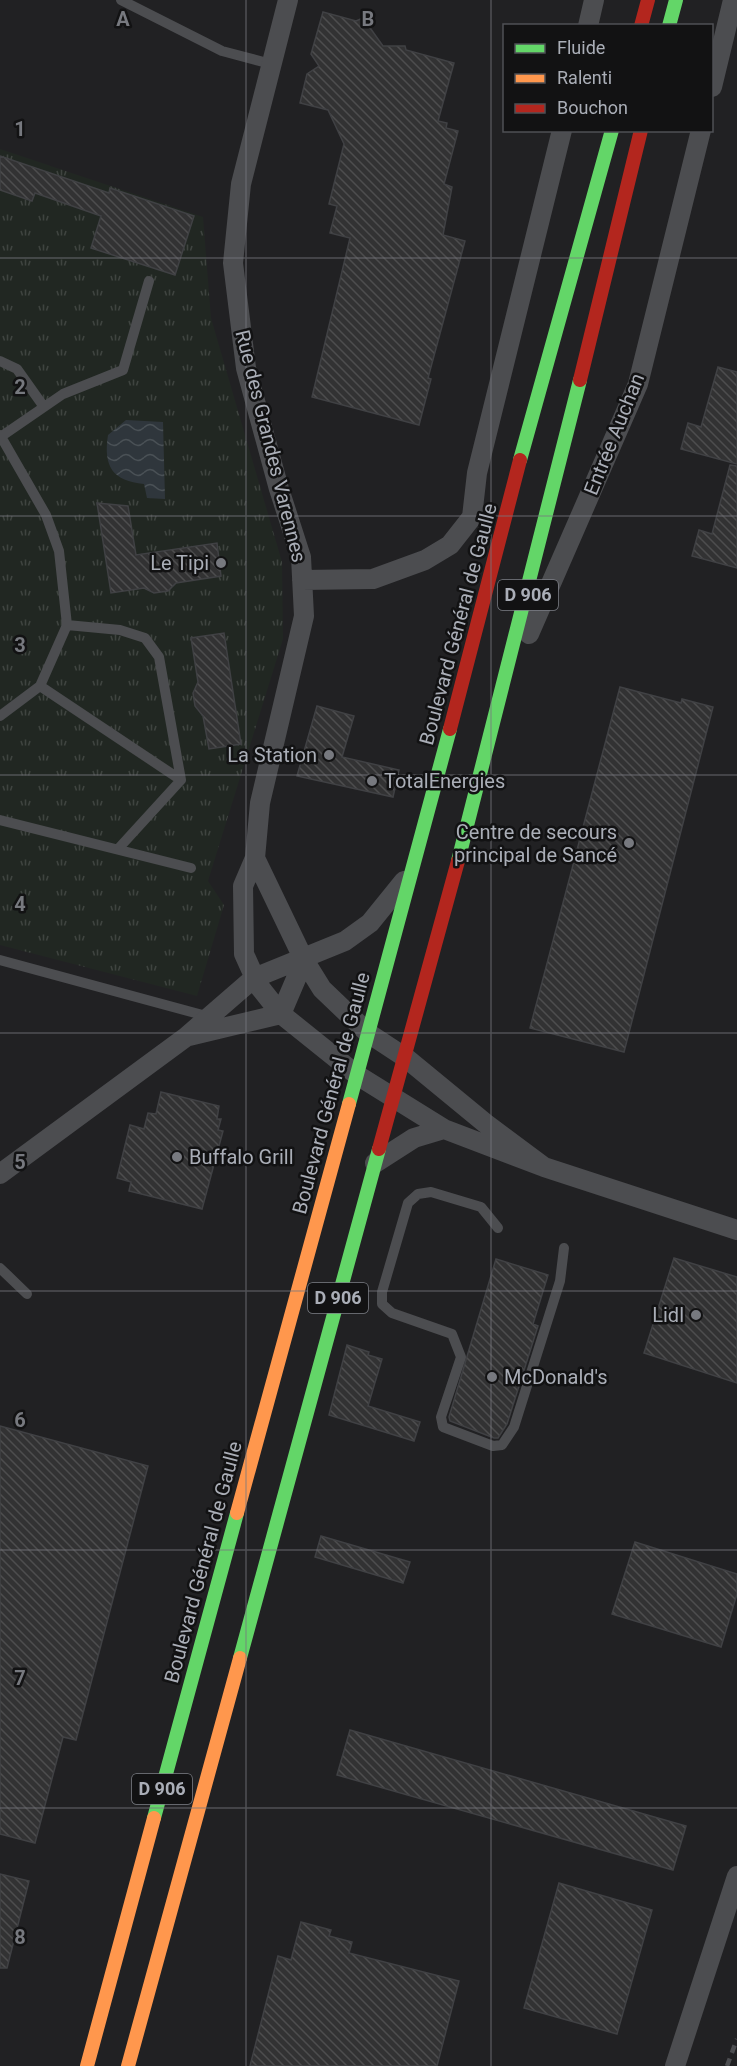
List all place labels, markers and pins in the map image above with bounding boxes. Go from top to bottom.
place label: Le Tipi [150,551,209,575]
marker: Le Tipi [214,556,228,570]
place label: La Station [227,743,317,767]
marker: La Station [322,748,336,762]
place label: TotalEnergies [384,769,505,793]
marker: TotalEnergies [365,774,379,788]
place label: Centre de secours principal de Sancé [454,820,617,867]
marker: Centre de secours principal de Sancé [622,836,636,850]
place label: Buffalo Grill [189,1145,294,1169]
marker: Buffalo Grill [170,1150,184,1164]
place label: Lidl [652,1303,684,1327]
marker: Lidl [689,1308,703,1322]
place label: McDonald's [504,1365,608,1389]
marker: McDonald's [485,1370,499,1384]

